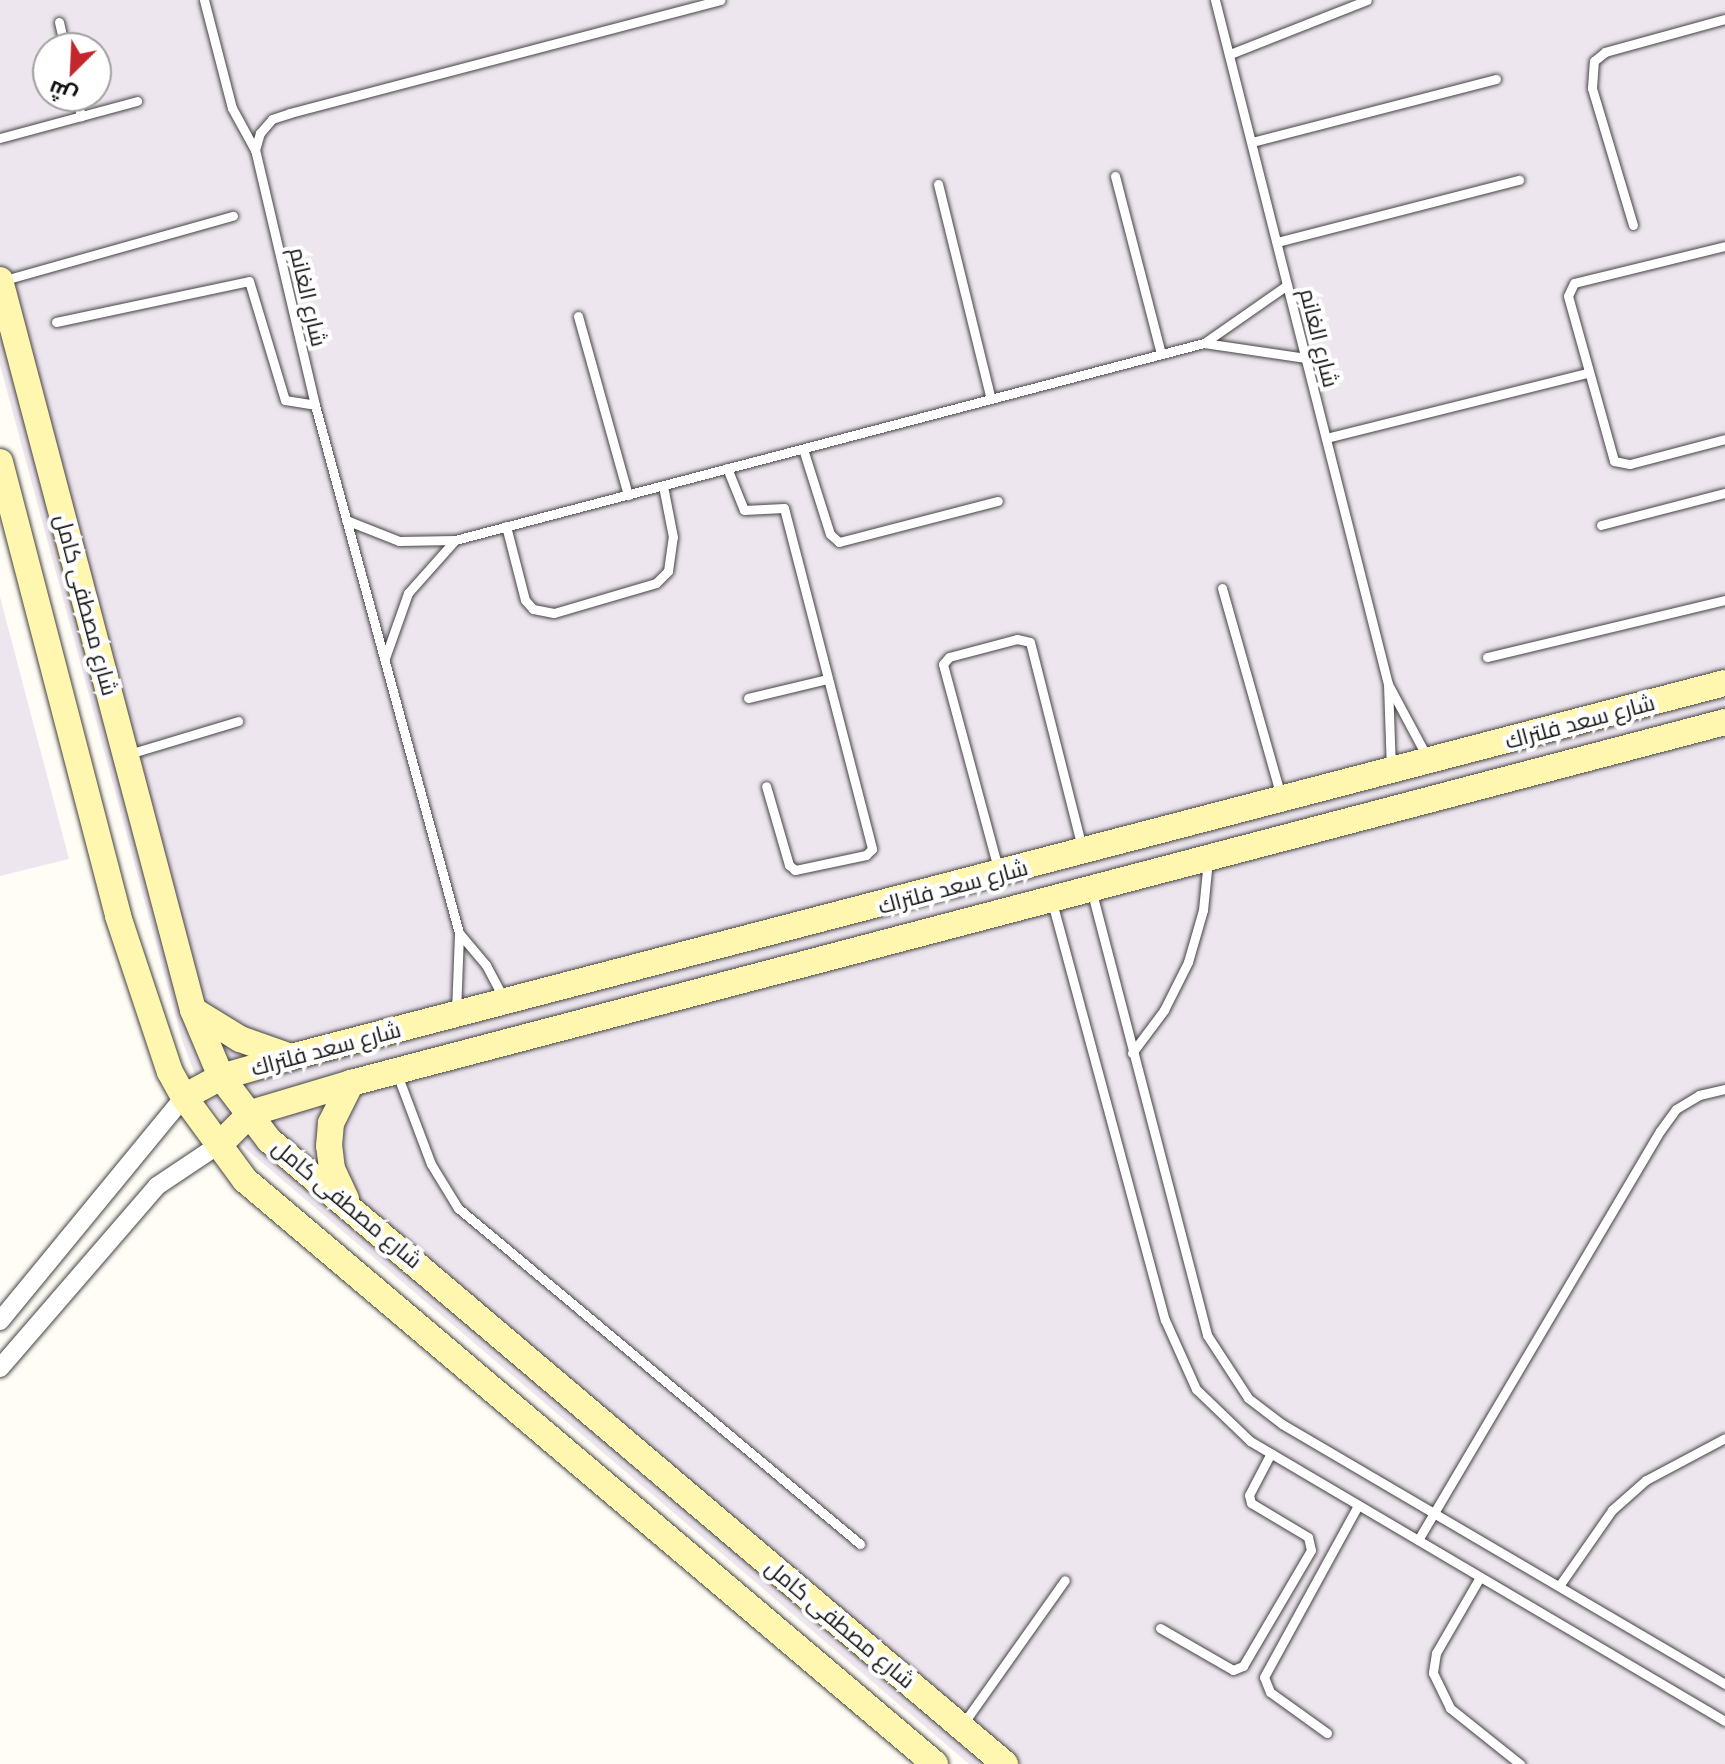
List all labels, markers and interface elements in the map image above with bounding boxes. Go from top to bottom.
north arrow [32,32,112,112]
text: ش [45,75,81,110]
street label: شارع الغانم [284,245,332,349]
street label: شارع الغانم [1294,286,1344,390]
street label: شارع مصطفى كامل [49,512,123,698]
street label: شارع سعد فلتراك [1502,689,1658,755]
street label: شارع سعد فلتراك [875,854,1031,920]
street label: شارع سعد فلتراك [248,1016,404,1082]
street label: شارع مصطفى كامل [267,1134,427,1274]
street label: شارع مصطفى كامل [760,1554,920,1694]

